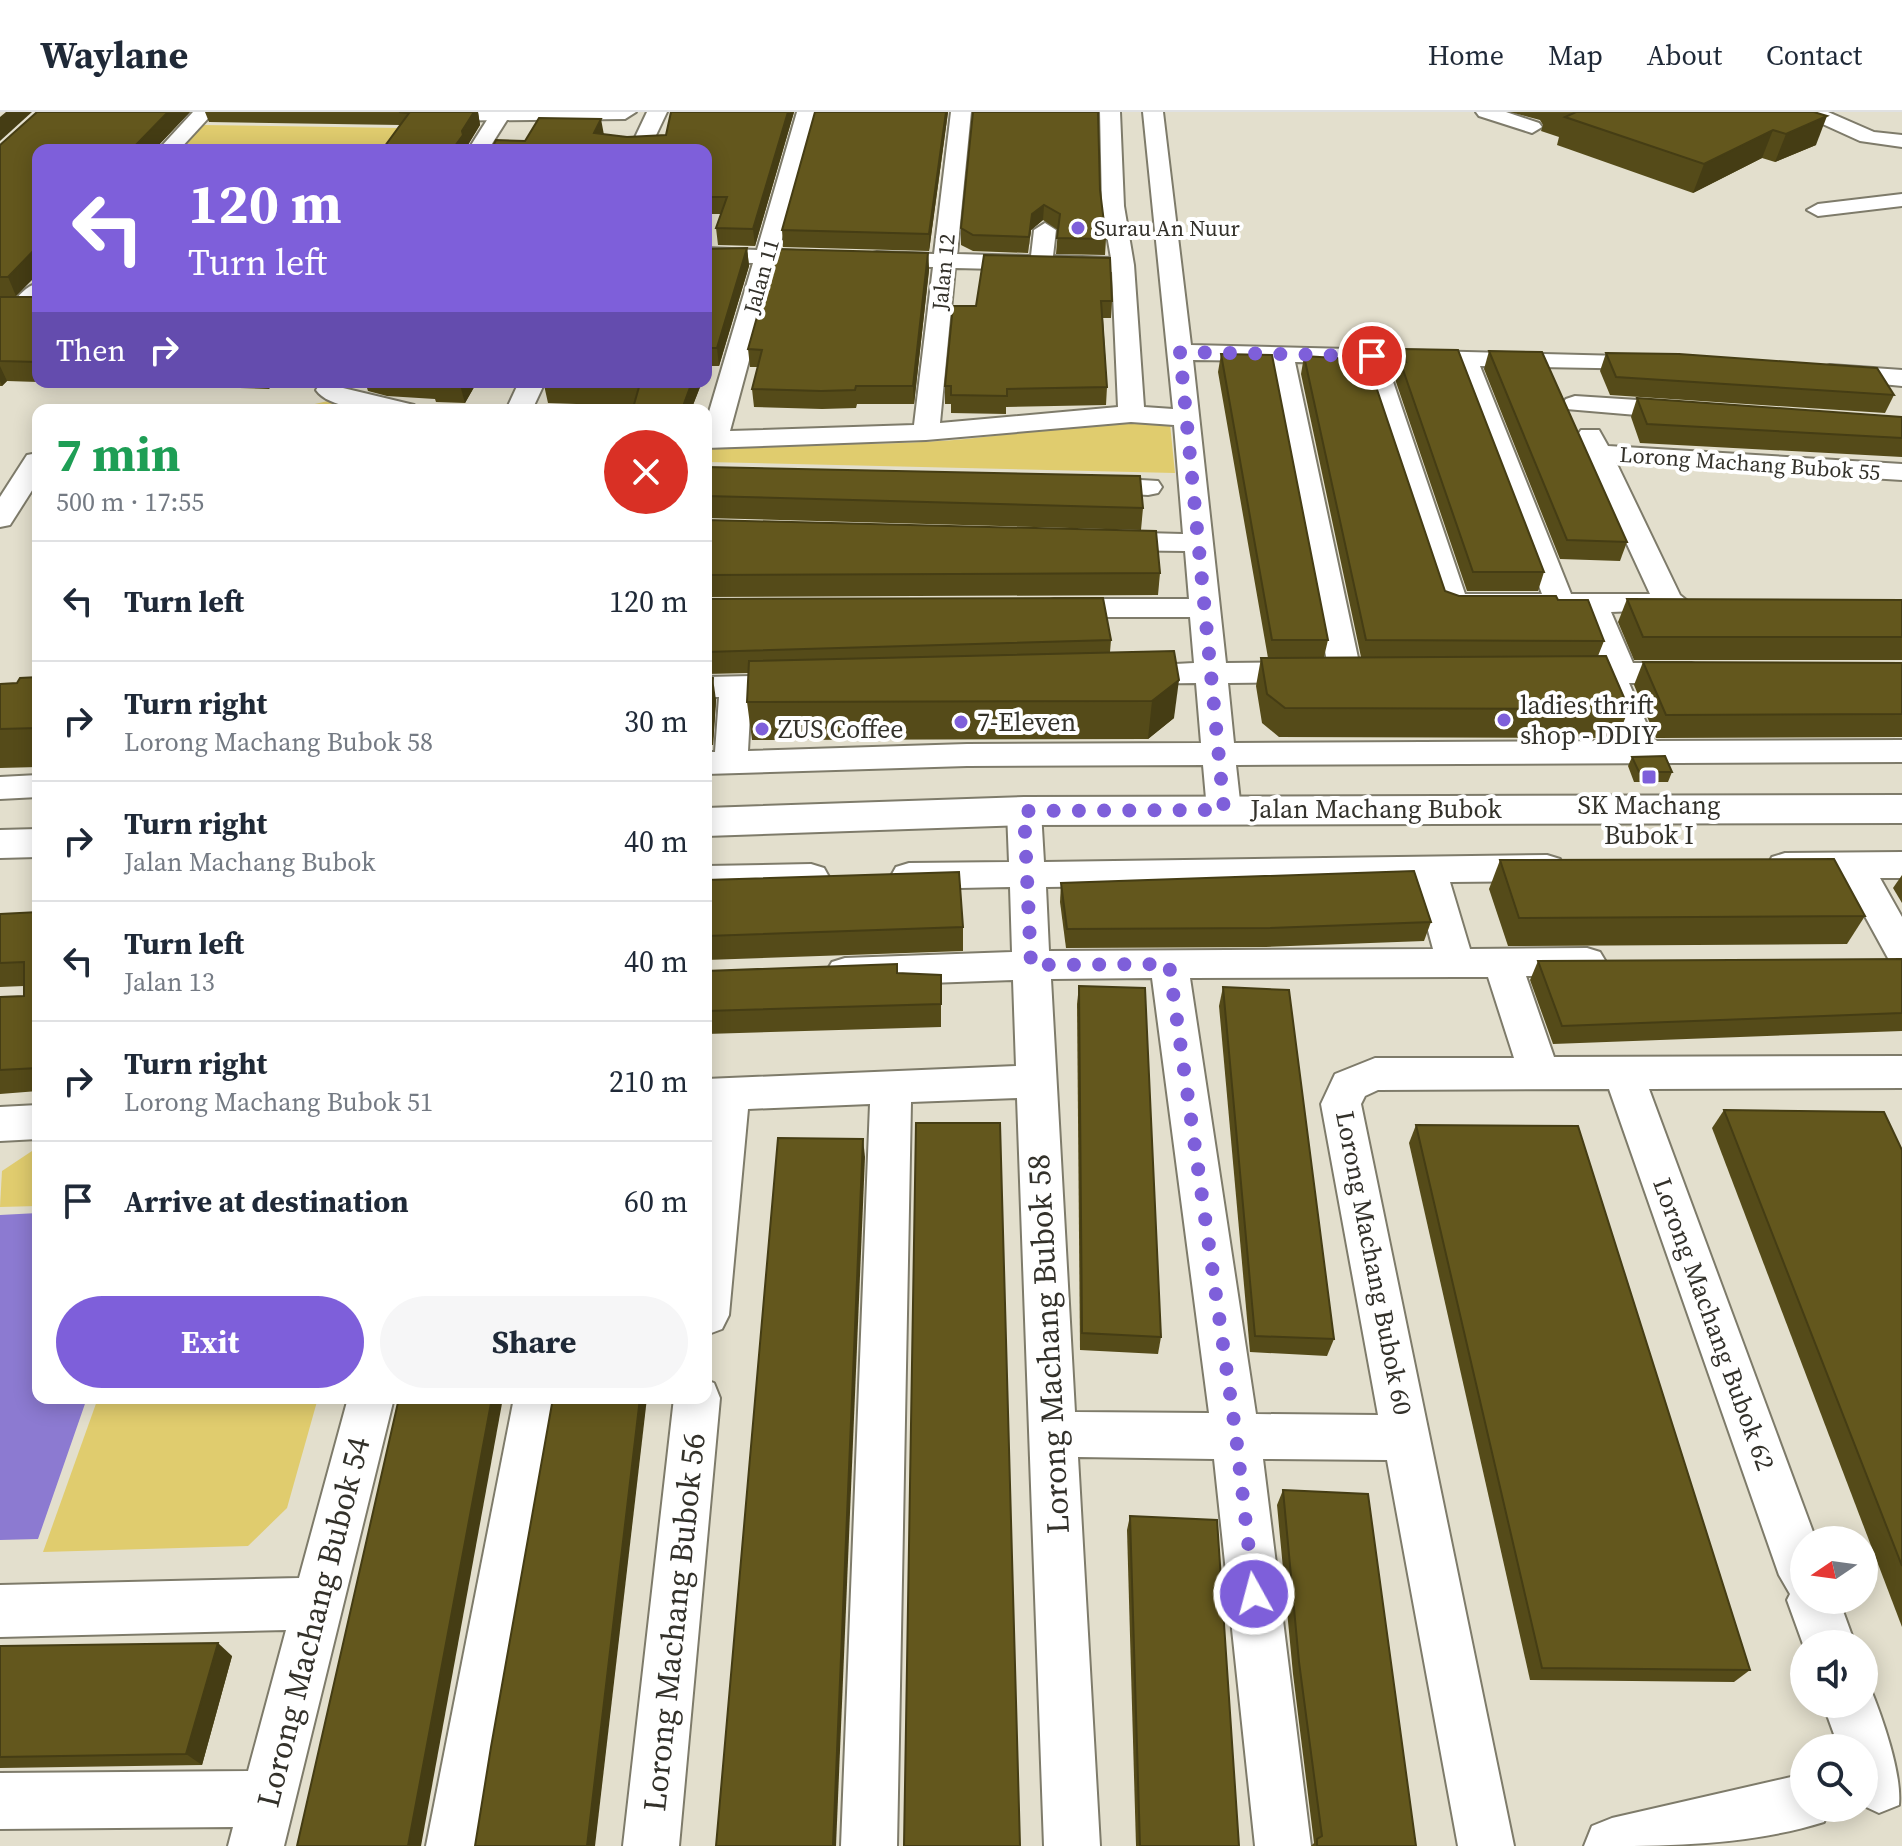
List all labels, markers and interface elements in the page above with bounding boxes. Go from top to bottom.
text: Waylane [40,29,188,81]
text: Home [1428,36,1504,74]
text: Map [1548,36,1603,74]
text: About [1647,36,1722,74]
text: Contact [1766,36,1862,74]
text: 120 m [188,165,342,242]
icon: left [56,176,160,280]
place label: Surau An Nuur [1094,213,1241,243]
marker: Surau An Nuur [1069,219,1087,237]
street label: Jalan 12 [924,232,962,313]
street label: Jalan 11 [736,235,786,318]
text: Turn left [188,238,327,287]
pin [1338,322,1406,390]
icon: right [142,328,186,372]
text: Then [56,330,126,371]
icon: arrive [1350,334,1394,378]
text: 7 min [56,421,181,487]
button: close [604,430,688,514]
street label: Lorong Machang Bubok 55 [1619,439,1881,487]
text: 500 m · 17:55 [56,484,204,520]
icon: left [56,579,100,623]
text: Turn left [124,581,244,622]
text: 120 m [609,581,688,622]
text: Turn right [124,683,267,724]
place label: ladies thrift shop - DDIY [1520,687,1658,753]
icon: right [56,699,100,743]
text: 30 m [624,701,688,742]
place label: 7-Eleven [977,704,1076,740]
place label: ZUS Coffee [778,711,903,747]
marker: ladies thrift shop - DDIY [1495,711,1513,729]
marker: 7-Eleven [952,713,970,731]
marker: ZUS Coffee [753,720,771,738]
text: Lorong Machang Bubok 58 [124,724,433,760]
marker: SK Machang Bubok I [1640,768,1658,786]
place label: SK Machang Bubok I [1578,787,1720,853]
street label: Jalan Machang Bubok [1249,791,1503,827]
text: Turn right [124,803,267,844]
icon: right [56,819,100,863]
text: 40 m [624,821,688,862]
text: Jalan Machang Bubok [124,844,376,880]
text: Turn left [124,923,244,964]
icon: left [56,939,100,983]
text: 40 m [624,941,688,982]
text: Jalan 13 [124,964,215,1000]
text: Turn right [124,1043,267,1084]
icon: right [56,1059,100,1103]
text: 210 m [609,1061,688,1102]
text: Lorong Machang Bubok 51 [124,1084,433,1120]
street label: Lorong Machang Bubok 60 [1327,1108,1421,1418]
street label: Lorong Machang Bubok 58 [1016,1153,1080,1535]
street label: Lorong Machang Bubok 62 [1644,1173,1784,1475]
icon: arrive [56,1179,100,1223]
text: Arrive at destination [124,1181,409,1222]
text: 60 m [624,1181,688,1222]
button: Exit [56,1296,364,1388]
button: Share [380,1296,688,1388]
street label: Lorong Machang Bubok 56 [632,1431,716,1813]
street label: Lorong Machang Bubok 54 [246,1432,380,1812]
north arrow [1790,1526,1878,1614]
map controls [1790,1526,1878,1822]
position arrow [1212,1552,1296,1636]
button: sound [1790,1630,1878,1718]
button: search [1790,1734,1878,1822]

